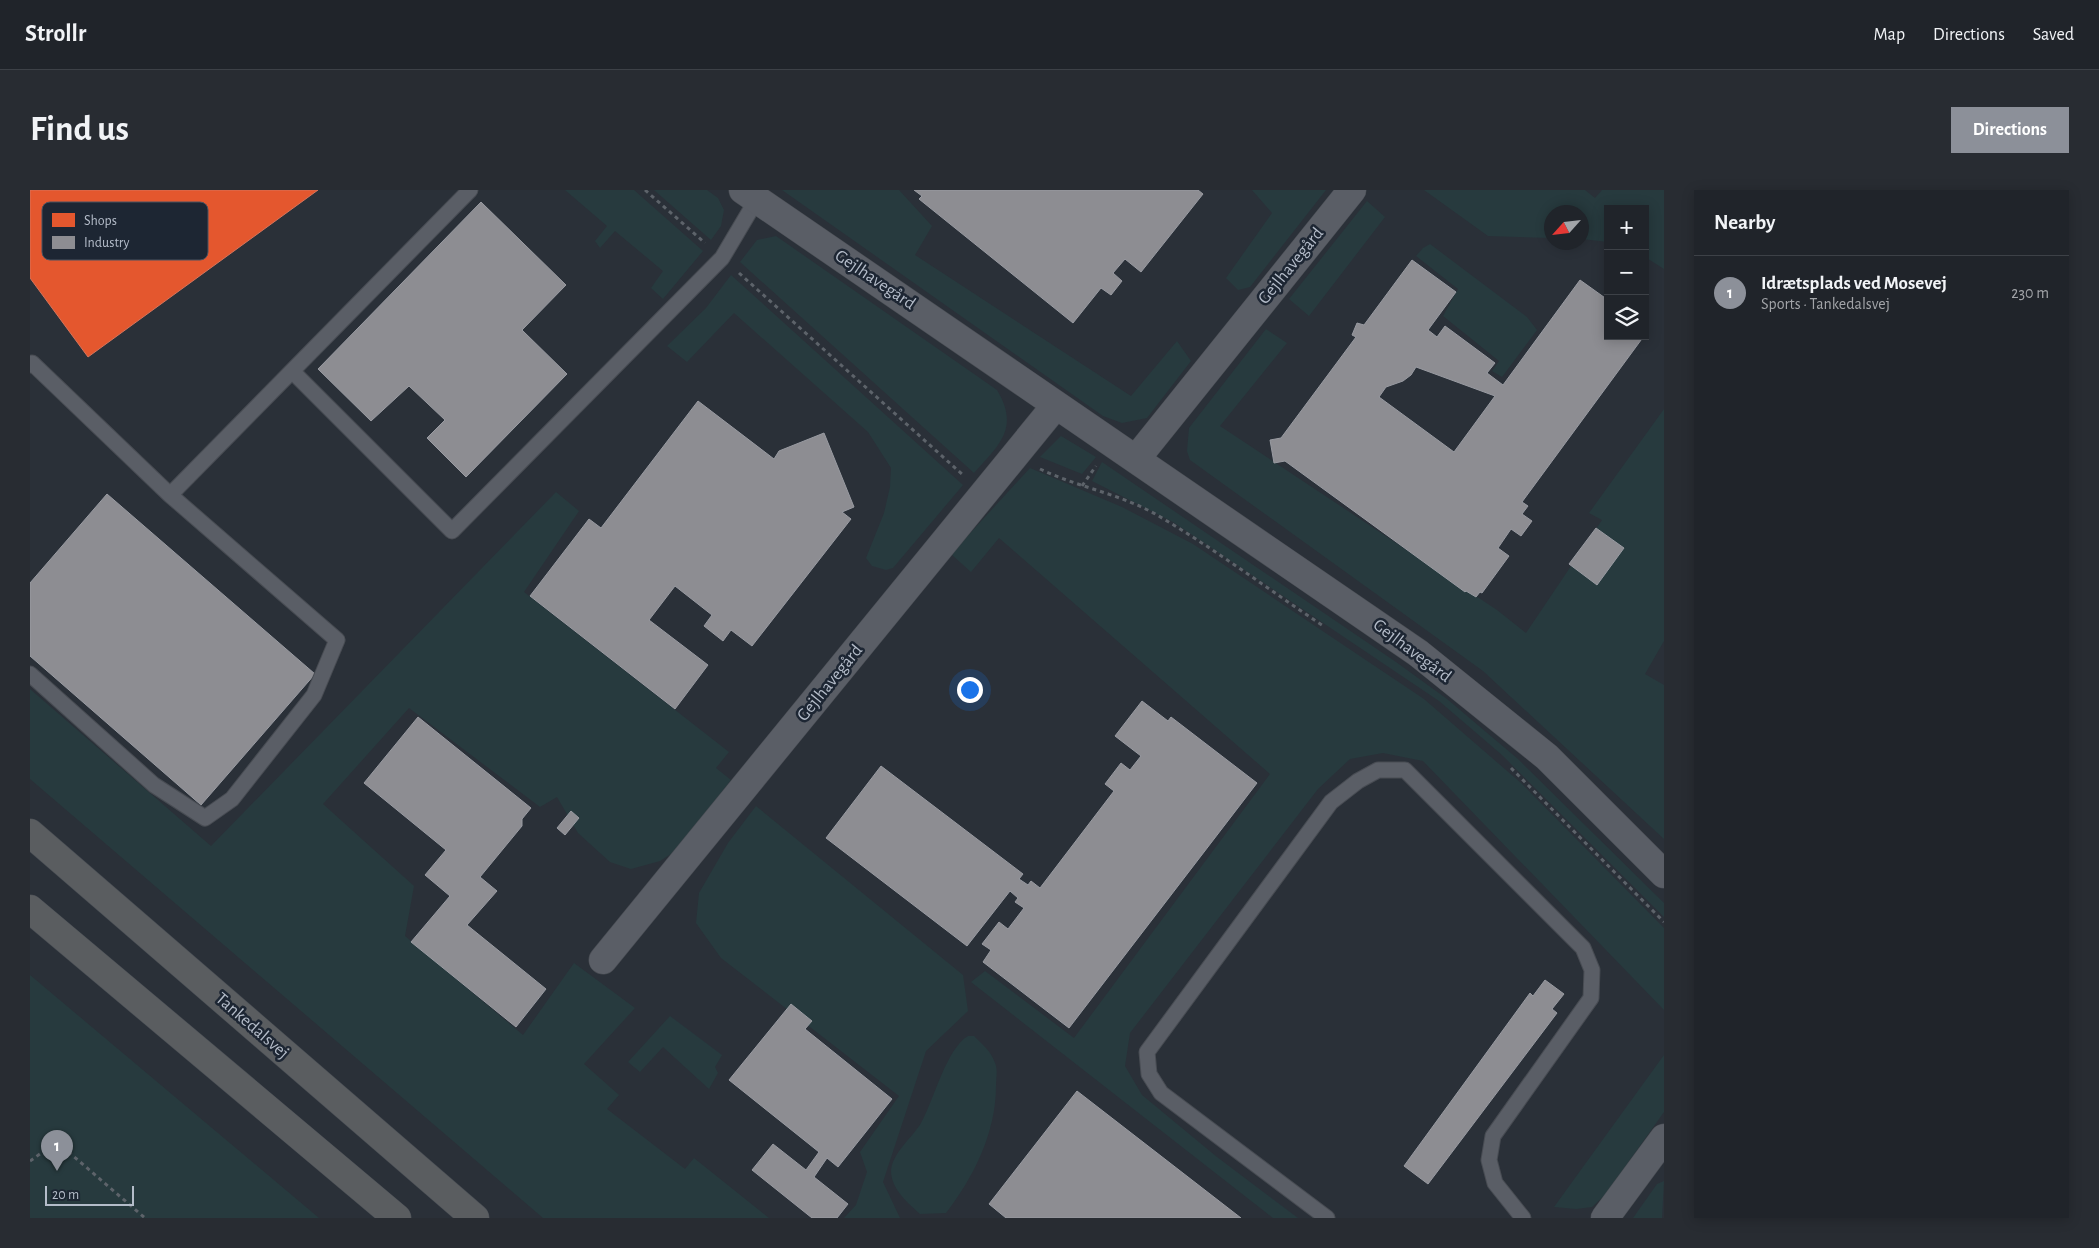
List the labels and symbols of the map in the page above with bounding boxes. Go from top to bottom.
legend [42,202,208,260]
north arrow [1544,205,1589,250]
text: Shops [84,214,117,228]
street label: Gejlhavegård [1255,224,1327,308]
text: Industry [84,236,130,250]
street label: Gejlhavegård [832,247,918,313]
street label: Gejlhavegård [1370,616,1454,686]
street label: Gejlhavegård [794,641,866,725]
your location [957,677,983,703]
street label: Tankedalsvej [212,990,292,1062]
pin: 1 [41,1130,73,1171]
scale bar [45,1183,134,1206]

